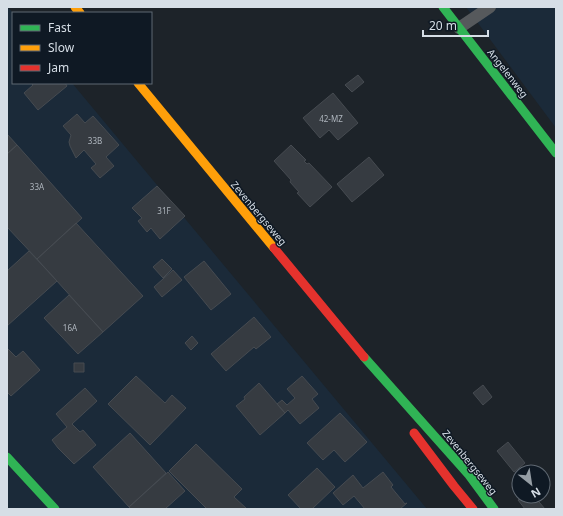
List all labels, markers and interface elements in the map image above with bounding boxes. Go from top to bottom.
legend [12,12,152,84]
scale bar [423,12,488,38]
text: 20 m [429,17,457,34]
text: Fast [48,19,72,36]
text: Slow [48,39,75,56]
street label: Angelenweg [484,46,532,100]
text: Jam [47,59,69,76]
house number: 42-MZ [319,113,343,124]
house number: 33B [88,135,102,146]
street label: Zevenbergseweg [228,178,290,248]
house number: 33A [30,181,45,192]
house number: 31F [157,205,171,216]
house number: 16A [63,322,78,333]
street label: Zevenbergseweg [439,427,501,497]
north arrow [511,464,551,504]
text: N [529,484,544,502]

